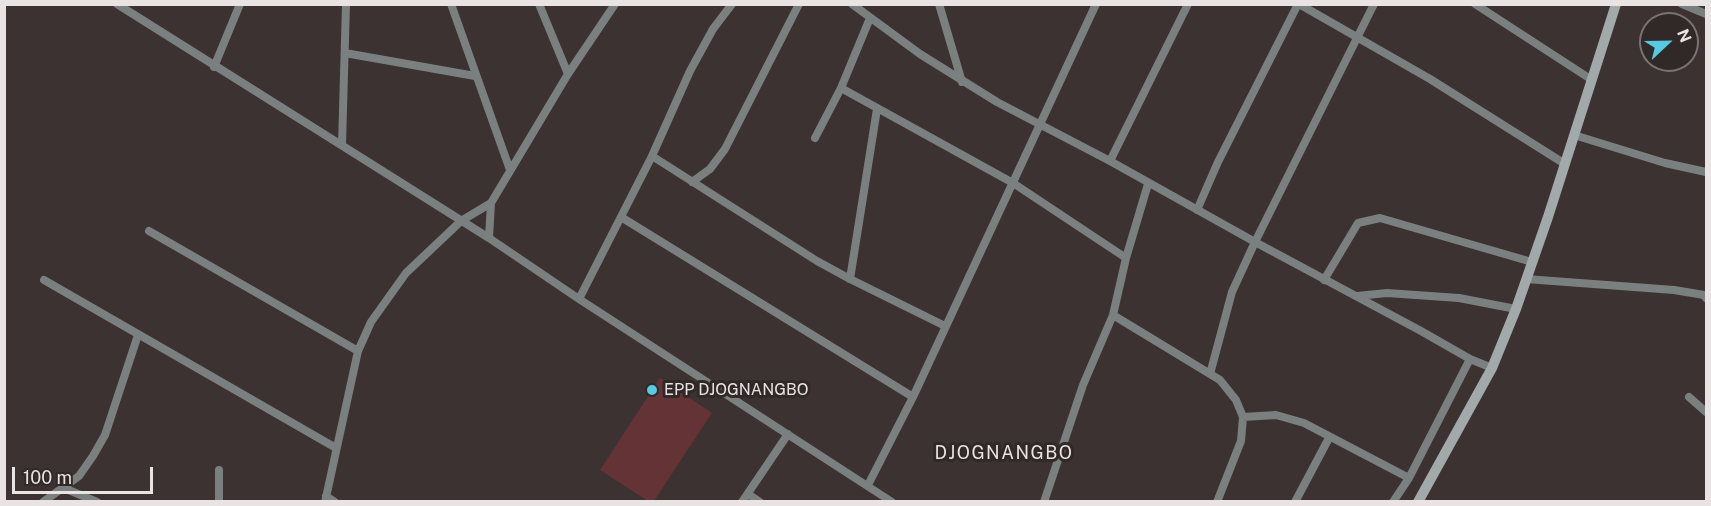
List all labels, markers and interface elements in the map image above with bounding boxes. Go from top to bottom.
north arrow [1639,12,1699,72]
text: N [1673,26,1695,45]
place label: EPP DJOGNANGBO [664,380,808,400]
marker: EPP DJOGNANGBO [645,383,659,397]
district label: DJOGNANGBO [935,442,1073,464]
scale bar [15,455,156,493]
text: 100 m [23,467,72,488]

